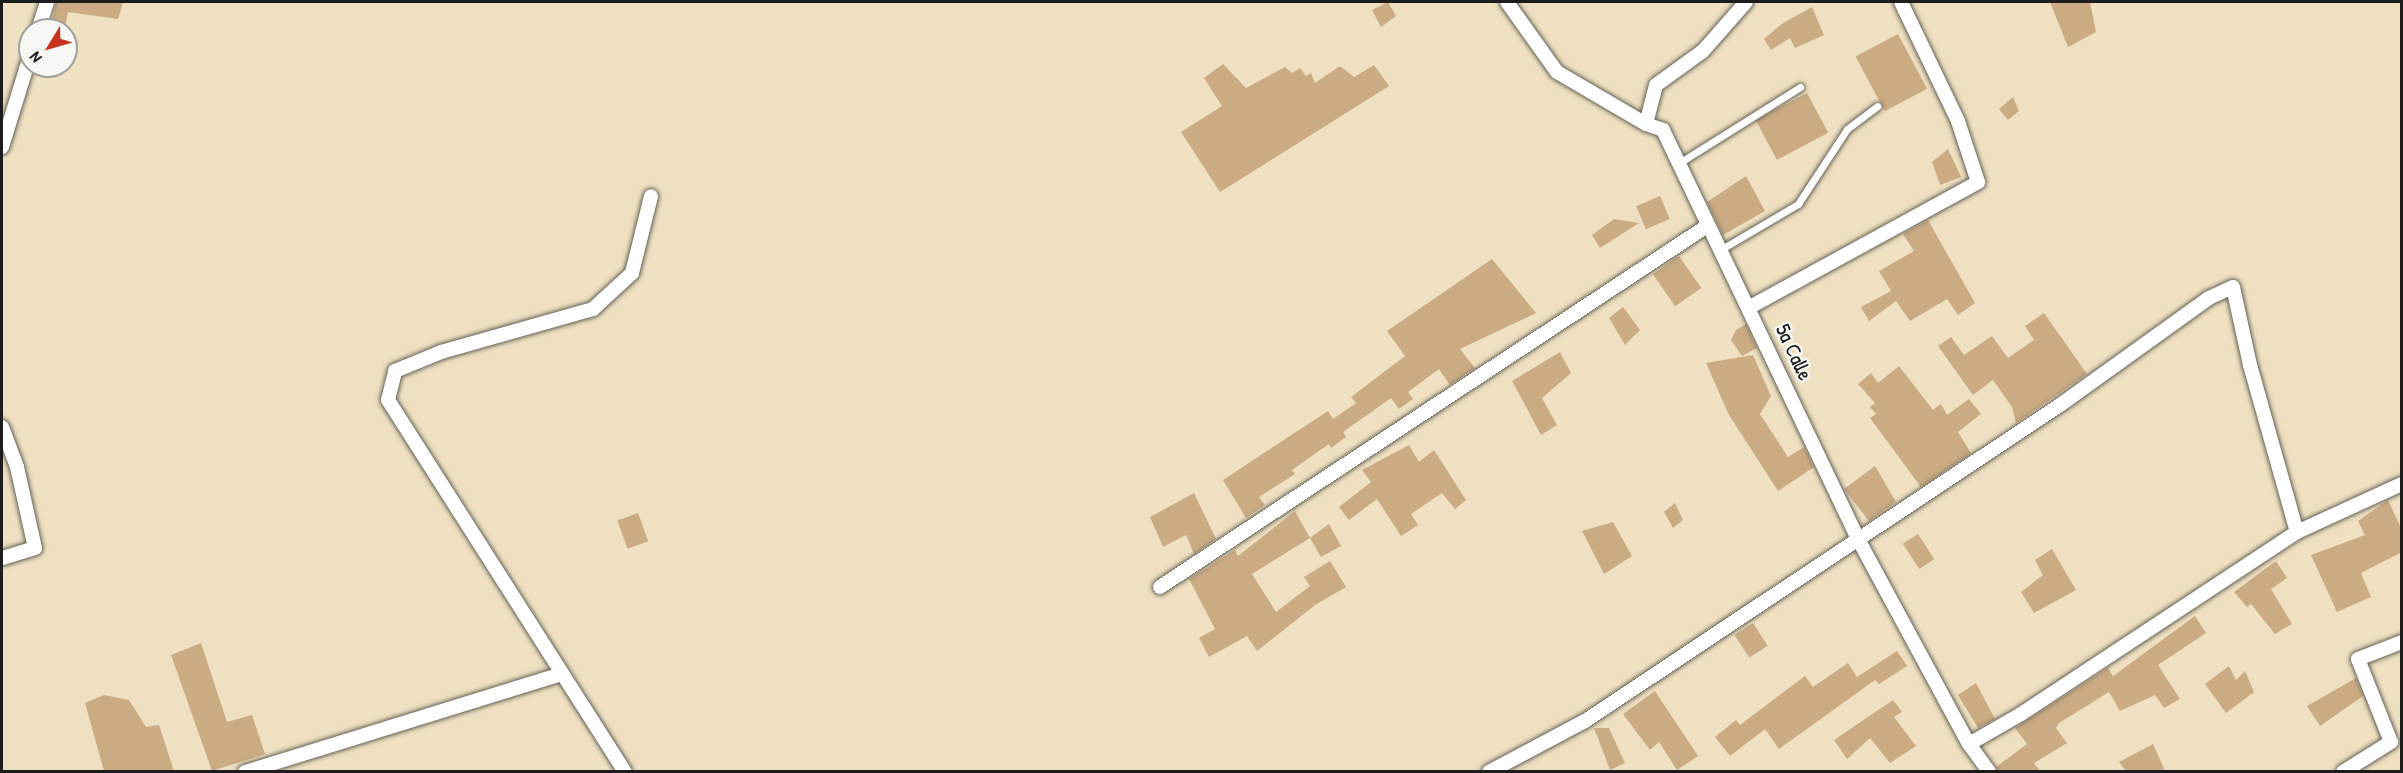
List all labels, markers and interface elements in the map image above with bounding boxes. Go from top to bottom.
north arrow [18,18,78,78]
text: N [24,48,47,68]
street label: 5a Calle [1770,320,1818,384]

